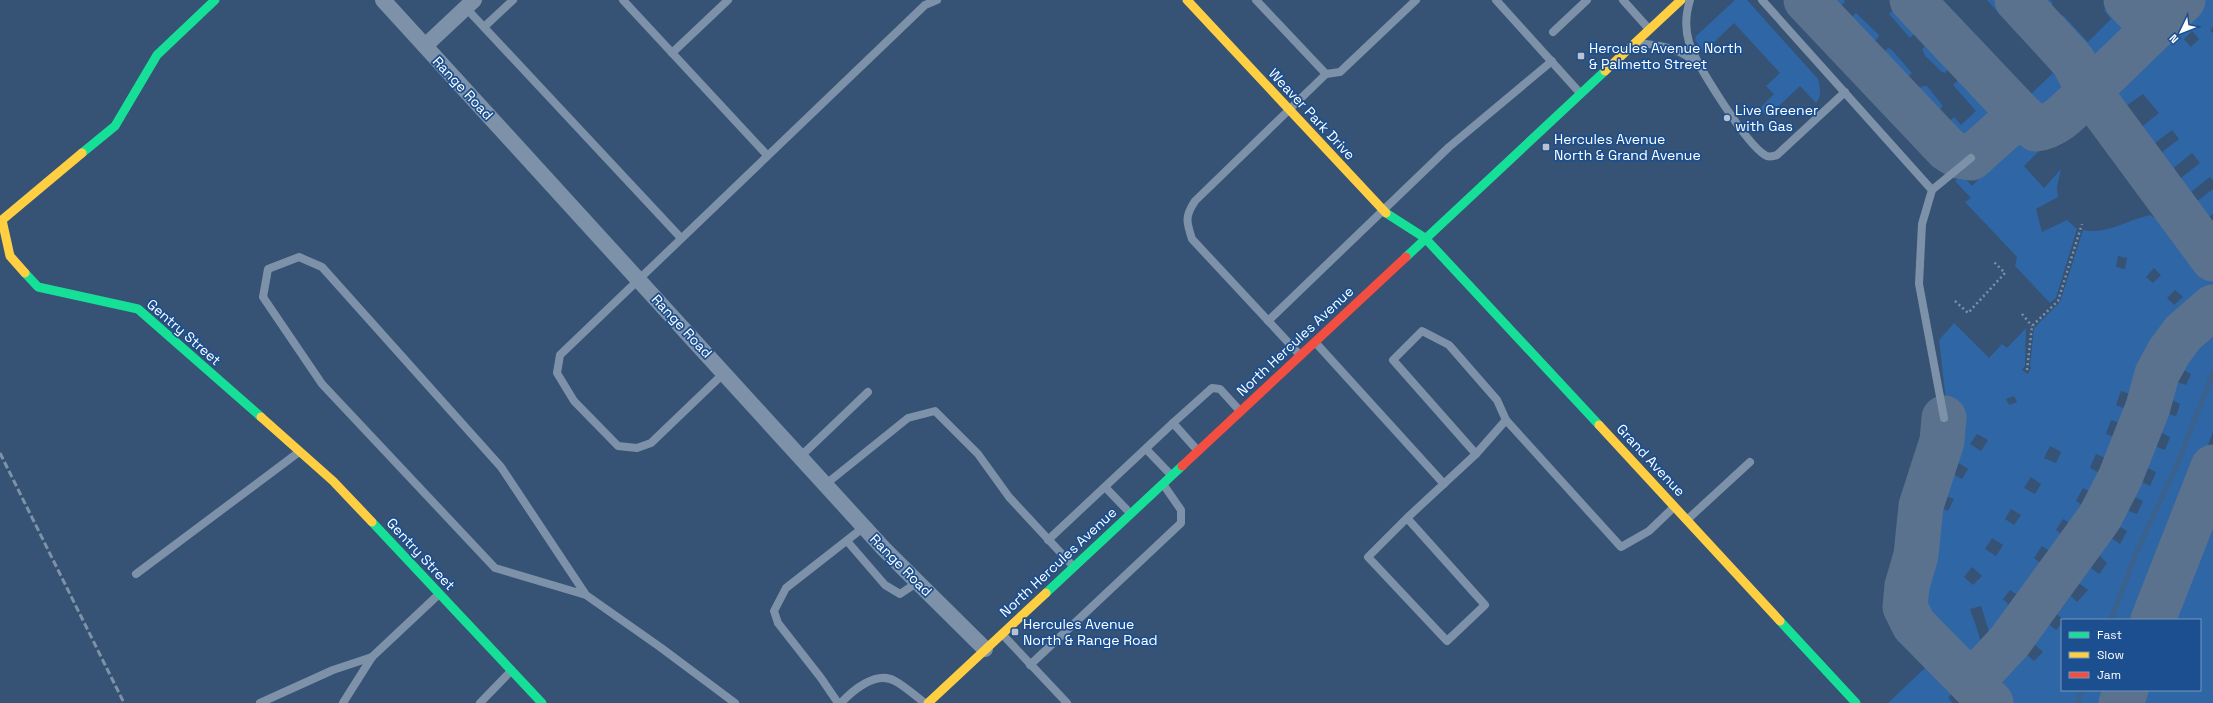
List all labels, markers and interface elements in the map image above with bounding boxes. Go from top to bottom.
north arrow [2161,12,2201,52]
text: N [2166,31,2181,46]
place label: Hercules Avenue North & Palmetto Street [1589,39,1742,73]
marker: Hercules Avenue North & Palmetto Street [1576,51,1586,61]
street label: Range Road [429,52,497,124]
street label: Weaver Park Drive [1265,64,1359,164]
place label: Live Greener with Gas [1735,101,1818,135]
marker: Live Greener with Gas [1722,113,1732,123]
place label: Hercules Avenue North & Grand Avenue [1554,130,1701,164]
marker: Hercules Avenue North & Grand Avenue [1541,142,1551,152]
street label: North Hercules Avenue [1233,282,1357,400]
street label: Range Road [648,290,716,362]
street label: Gentry Street [143,295,225,369]
street label: Grand Avenue [1613,420,1689,500]
street label: North Hercules Avenue [996,503,1120,621]
street label: Gentry Street [383,514,459,594]
street label: Range Road [866,530,936,600]
place label: Hercules Avenue North & Range Road [1023,615,1158,649]
legend [2061,619,2201,691]
marker: Hercules Avenue North & Range Road [1010,627,1020,637]
text: Fast [2097,627,2122,643]
text: Slow [2097,647,2124,663]
text: Jam [2097,667,2121,683]

